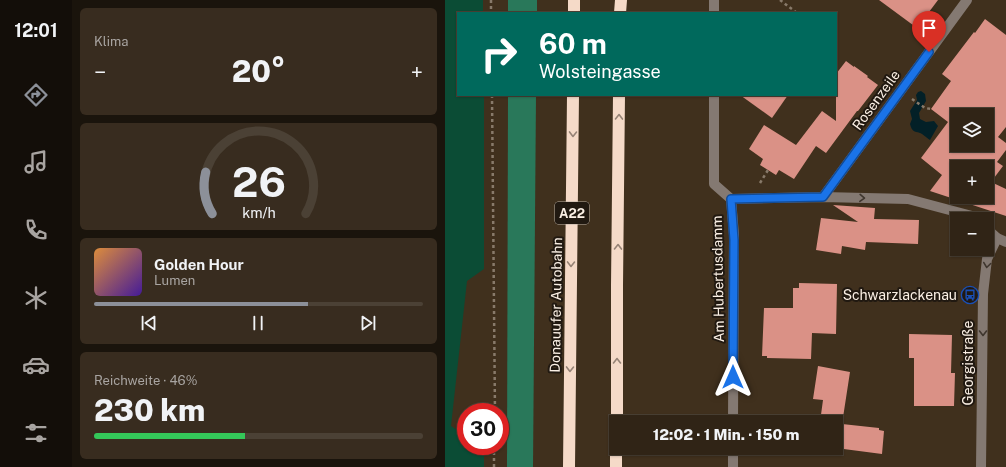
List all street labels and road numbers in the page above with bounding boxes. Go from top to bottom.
street label: Rosenzeile [849,67,903,133]
road number: A22 [555,202,589,224]
street label: Am Hubertusdamm [709,215,727,343]
street label: Donauufer Autobahn [547,237,565,373]
street label: Georgistraße [960,320,976,406]

